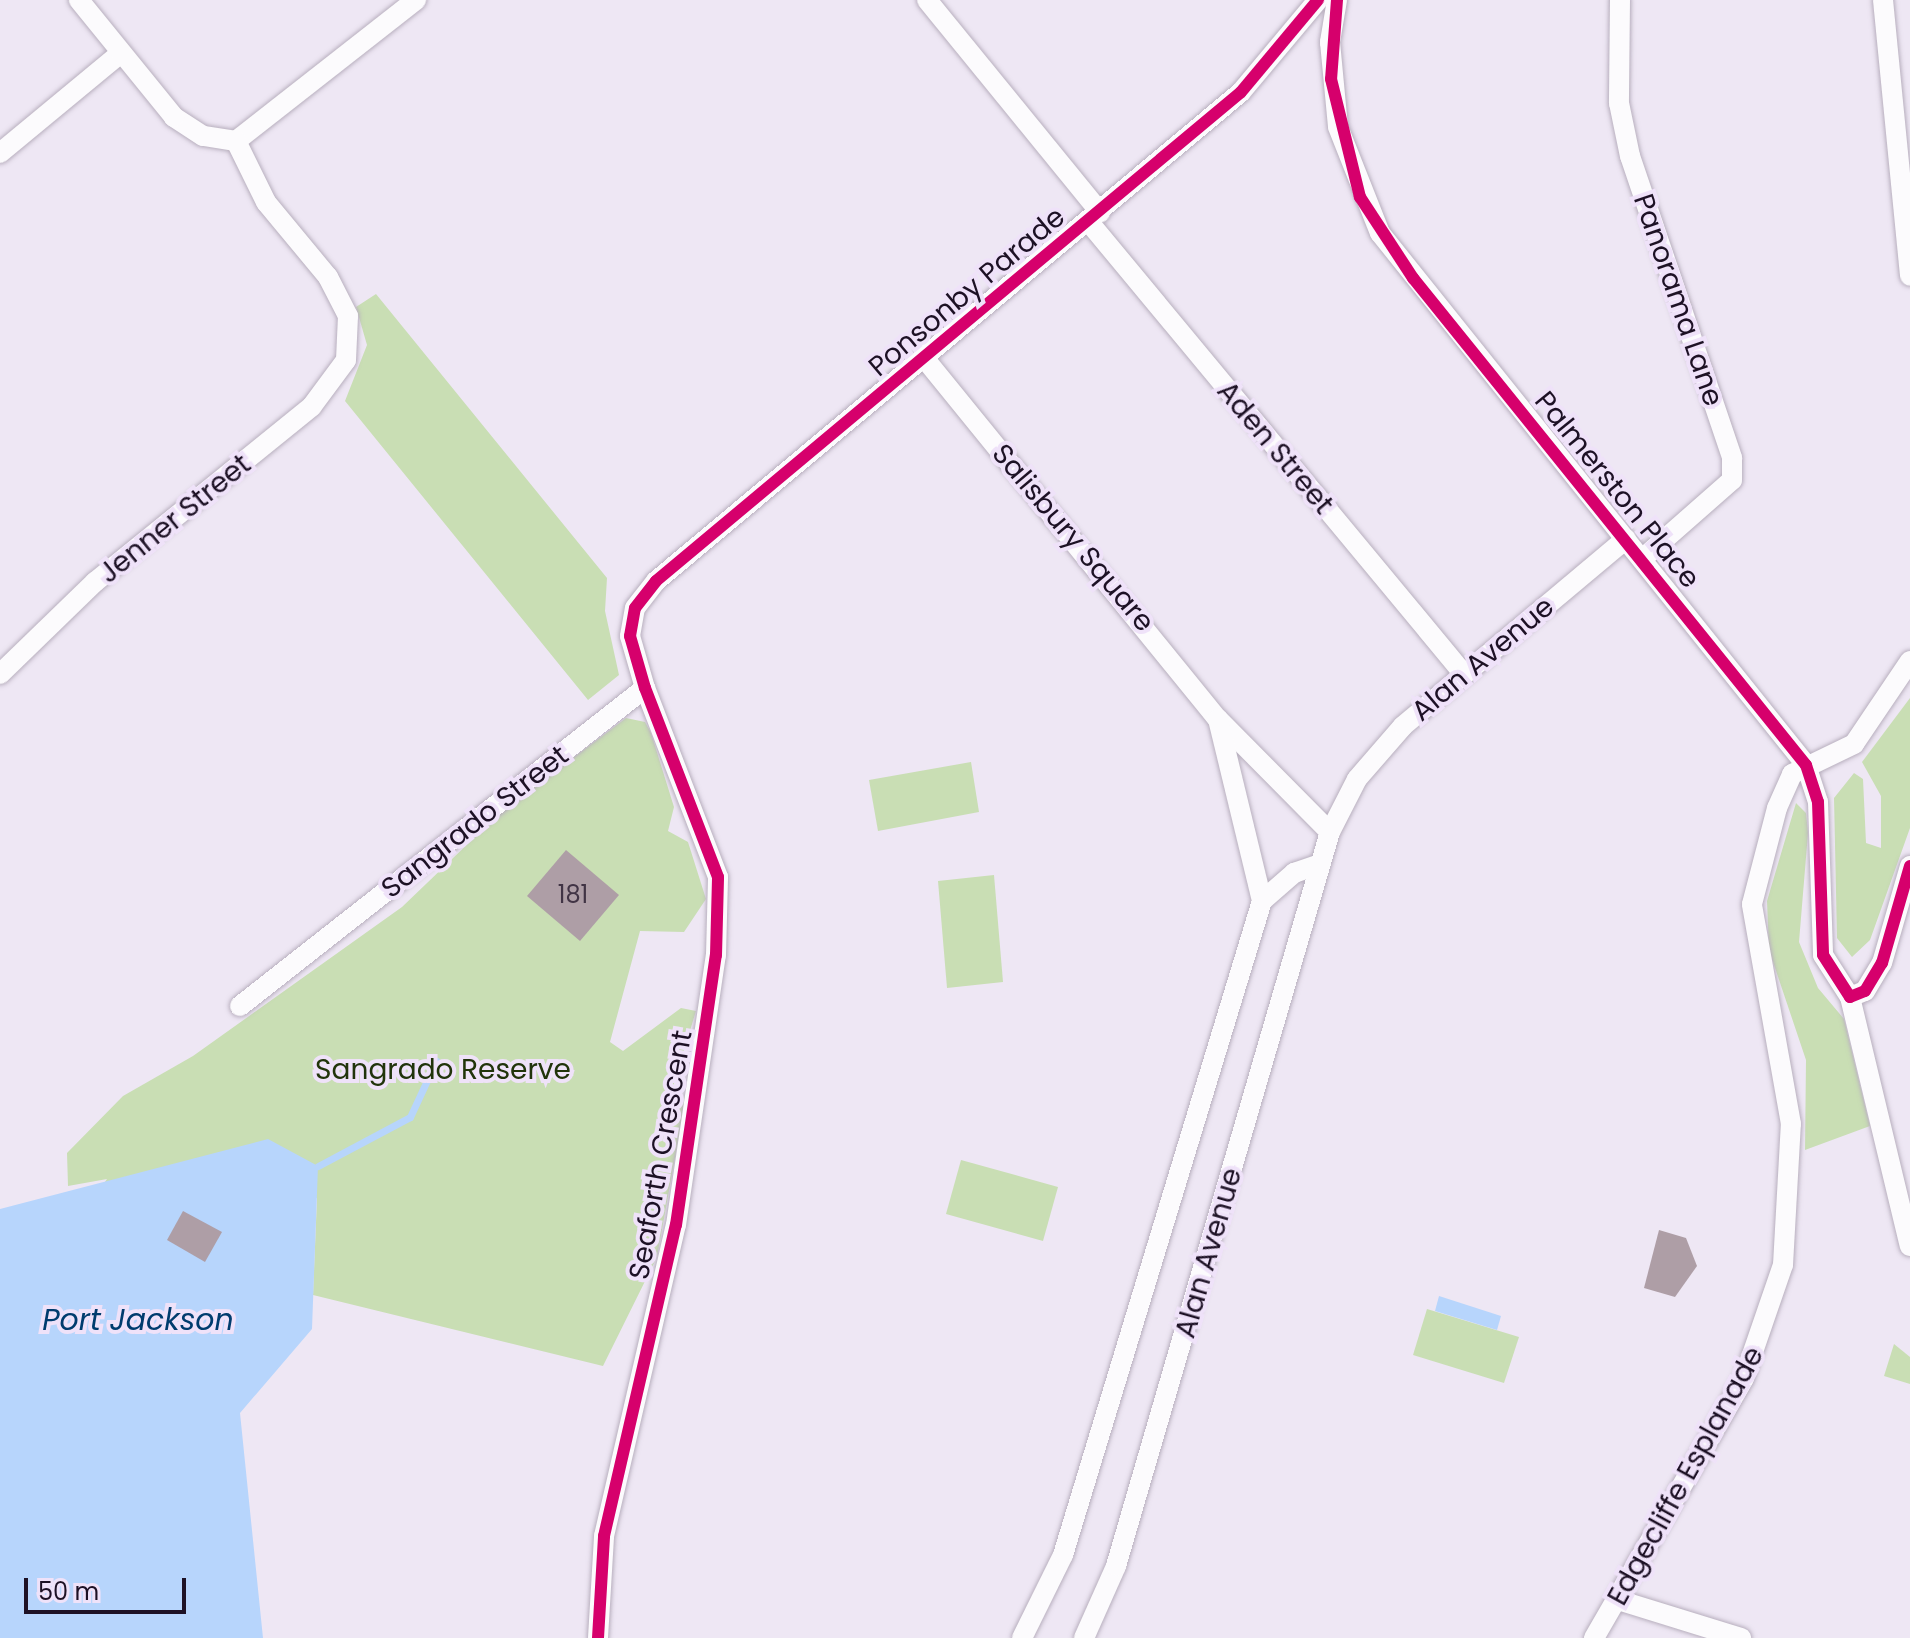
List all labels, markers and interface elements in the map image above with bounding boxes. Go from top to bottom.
street label: Panorama Lane [1626,190,1730,410]
street label: Ponsonby Parade [862,200,1072,384]
street label: Aden Street [1210,375,1340,521]
street label: Palmerston Place [1527,385,1707,595]
street label: Salisbury Square [985,437,1161,639]
street label: Jenner Street [92,448,258,590]
street label: Alan Avenue [1405,590,1561,728]
street label: Sangrado Street [375,739,575,905]
house number: 181 [558,881,588,909]
street label: Seaforth Crescent [623,1028,699,1282]
park label: Sangrado Reserve [315,1053,571,1087]
street label: Alan Avenue [1169,1164,1249,1342]
water label: Port Jackson [42,1302,234,1338]
street label: Edgecliffe Esplanade [1601,1341,1771,1611]
scale bar [28,1562,190,1612]
text: 50 m [38,1575,99,1608]

